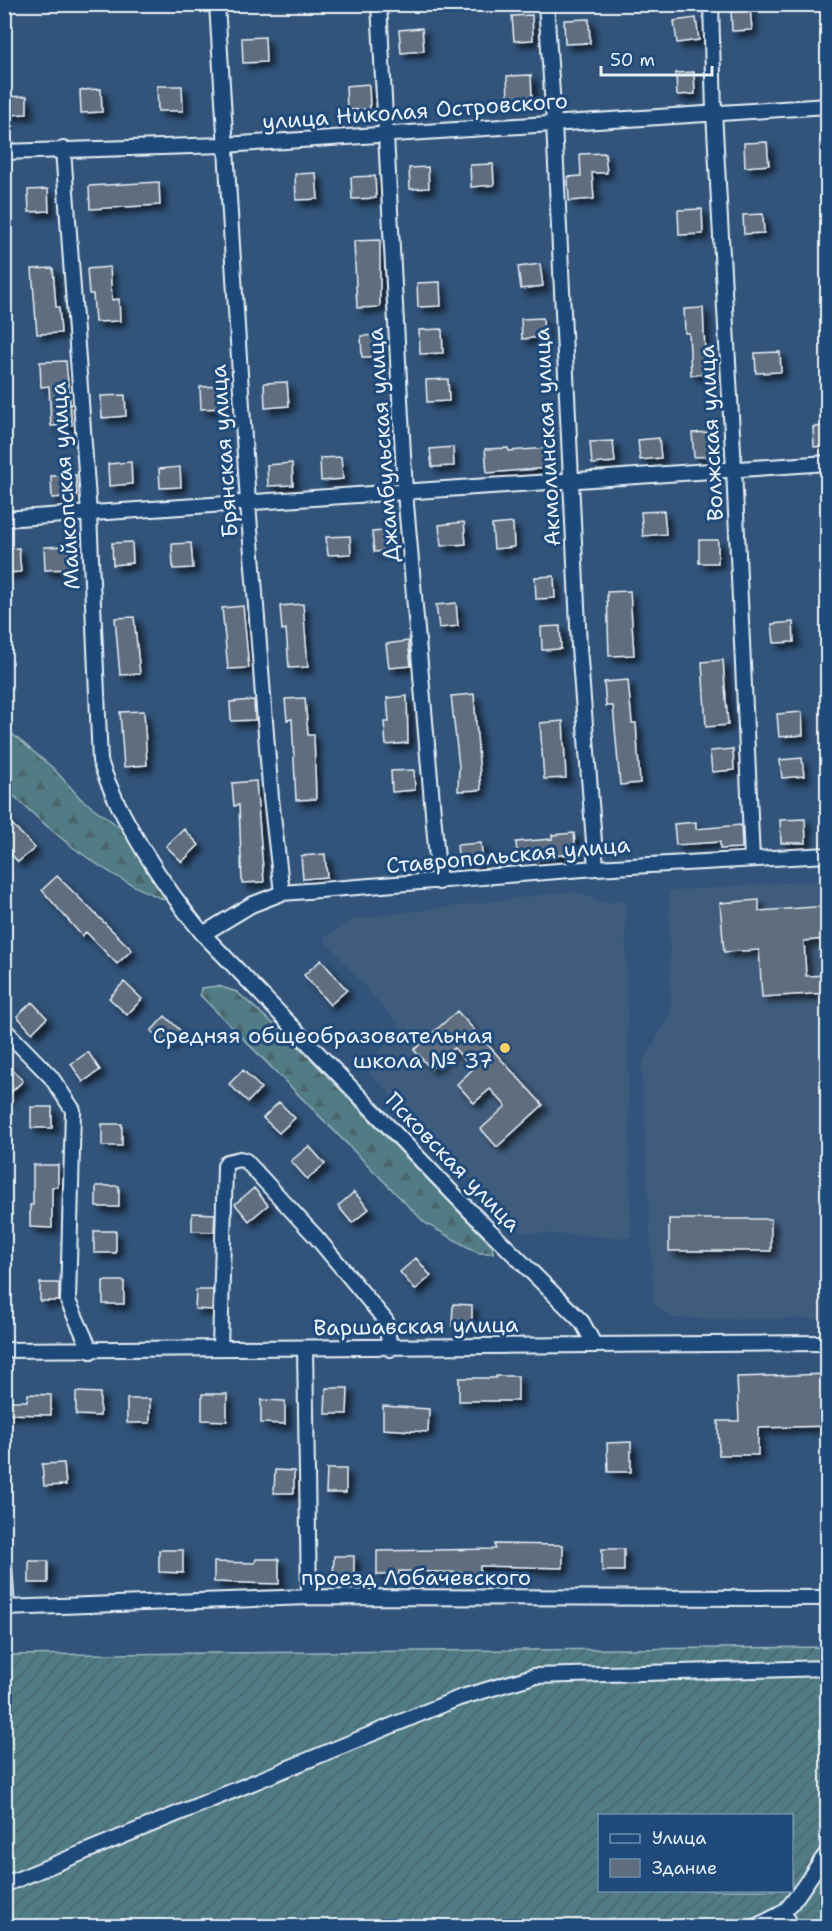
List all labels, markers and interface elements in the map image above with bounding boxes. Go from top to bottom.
scale bar [601,39,712,77]
text: 50 m [610,48,655,72]
street label: улица Николая Островского [261,86,569,136]
street label: Джамбульская улица [360,326,406,563]
street label: Акмолинская улица [527,327,567,547]
street label: Волжская улица [692,344,730,522]
street label: Брянская улица [203,363,245,538]
street label: Майкопская улица [43,381,87,591]
street label: Ставропольская улица [385,830,632,880]
place label: Средняя общеобразовательная школа № 37 [153,1021,493,1075]
marker: Средняя общеобразовательная школа № 37 [498,1041,512,1055]
street label: Псковская улица [379,1086,527,1238]
street label: Варшавская улица [313,1310,519,1342]
street label: проезд Лобачевского [301,1563,531,1592]
legend [598,1814,793,1892]
text: Улица [652,1826,706,1850]
text: Здание [652,1856,717,1880]

